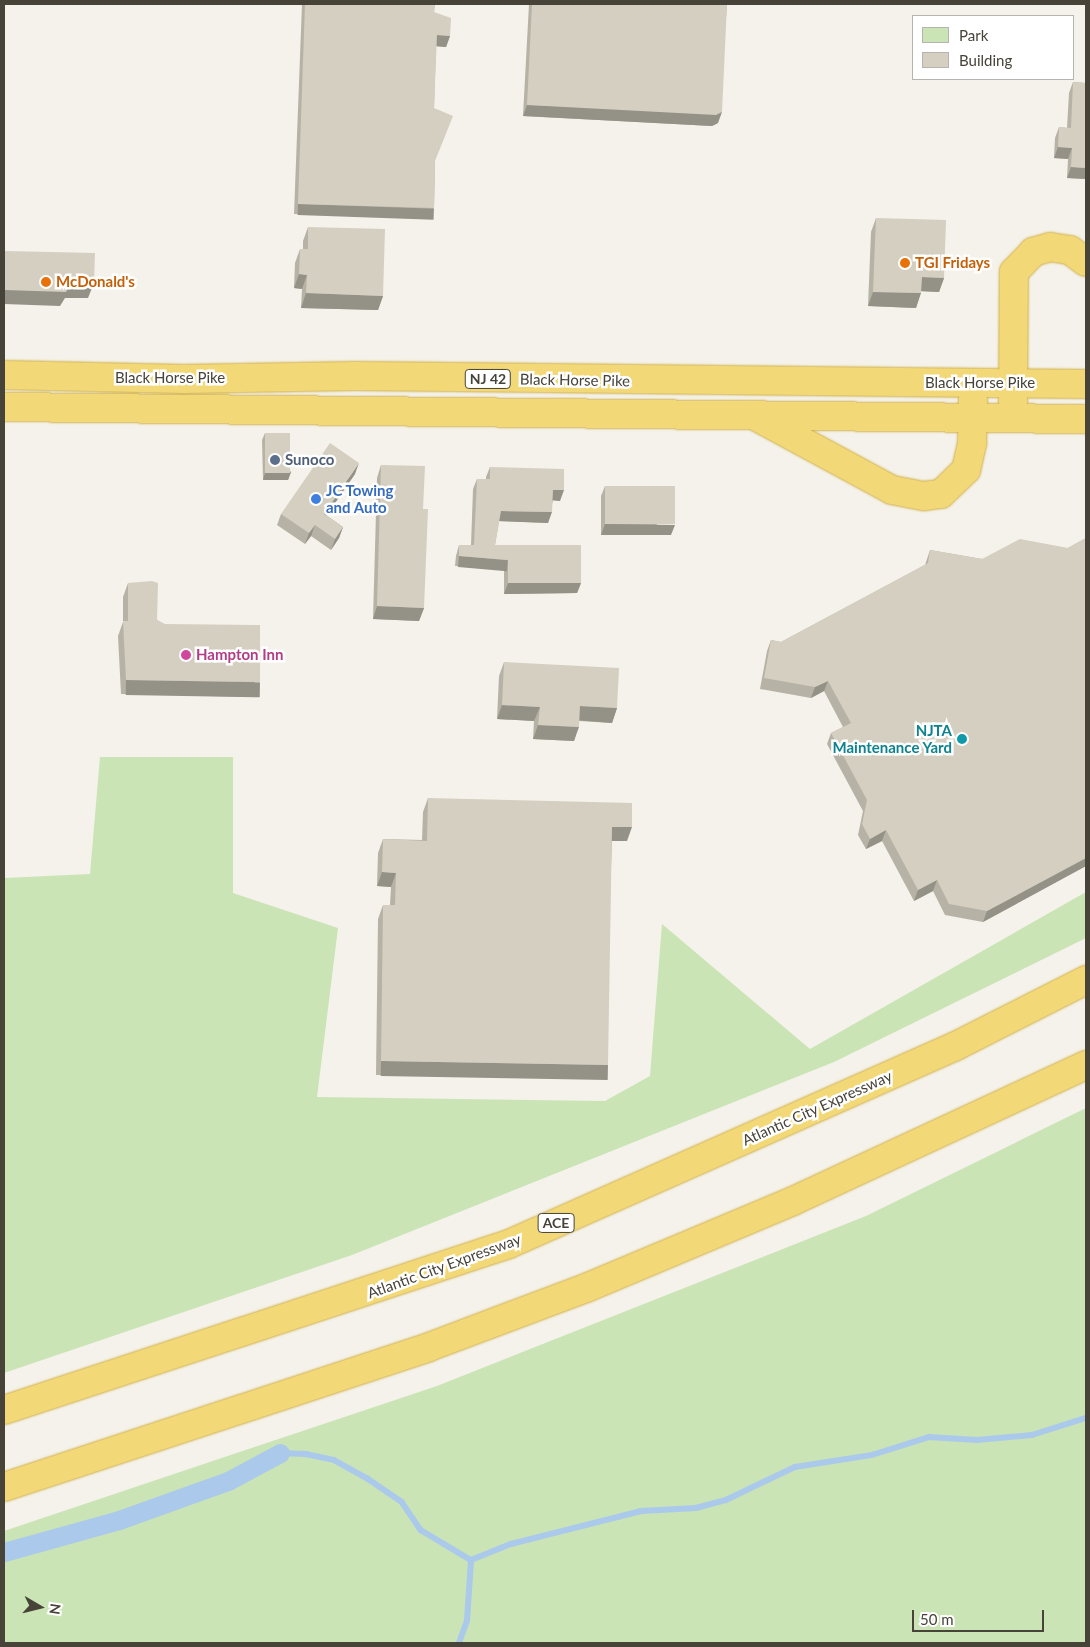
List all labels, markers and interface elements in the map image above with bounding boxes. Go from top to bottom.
legend [912,15,1075,80]
text: Park [959,26,988,44]
text: Building [959,51,1012,69]
place label: TGI Fridays [915,254,990,272]
marker: TGI Fridays [899,257,911,269]
place label: McDonald's [56,273,135,291]
marker: McDonald's [40,276,52,288]
road number: NJ 42 [464,368,512,390]
street label: Black Horse Pike [115,369,225,387]
street label: Black Horse Pike [520,370,630,390]
street label: Black Horse Pike [925,374,1035,392]
place label: Sunoco [285,451,334,469]
marker: Sunoco [269,454,281,466]
place label: JC Towing and Auto [326,481,394,516]
marker: JC Towing and Auto [310,493,322,505]
place label: Hampton Inn [196,646,283,664]
marker: Hampton Inn [180,649,192,661]
place label: NJTA Maintenance Yard [832,721,952,756]
marker: NJTA Maintenance Yard [956,733,968,745]
street label: Atlantic City Expressway [739,1067,895,1149]
road number: ACE [537,1212,575,1234]
street label: Atlantic City Expressway [365,1230,523,1302]
north arrow [15,1582,65,1632]
scale bar [915,1600,1048,1632]
text: N [46,1603,65,1616]
text: 50 m [920,1610,954,1628]

